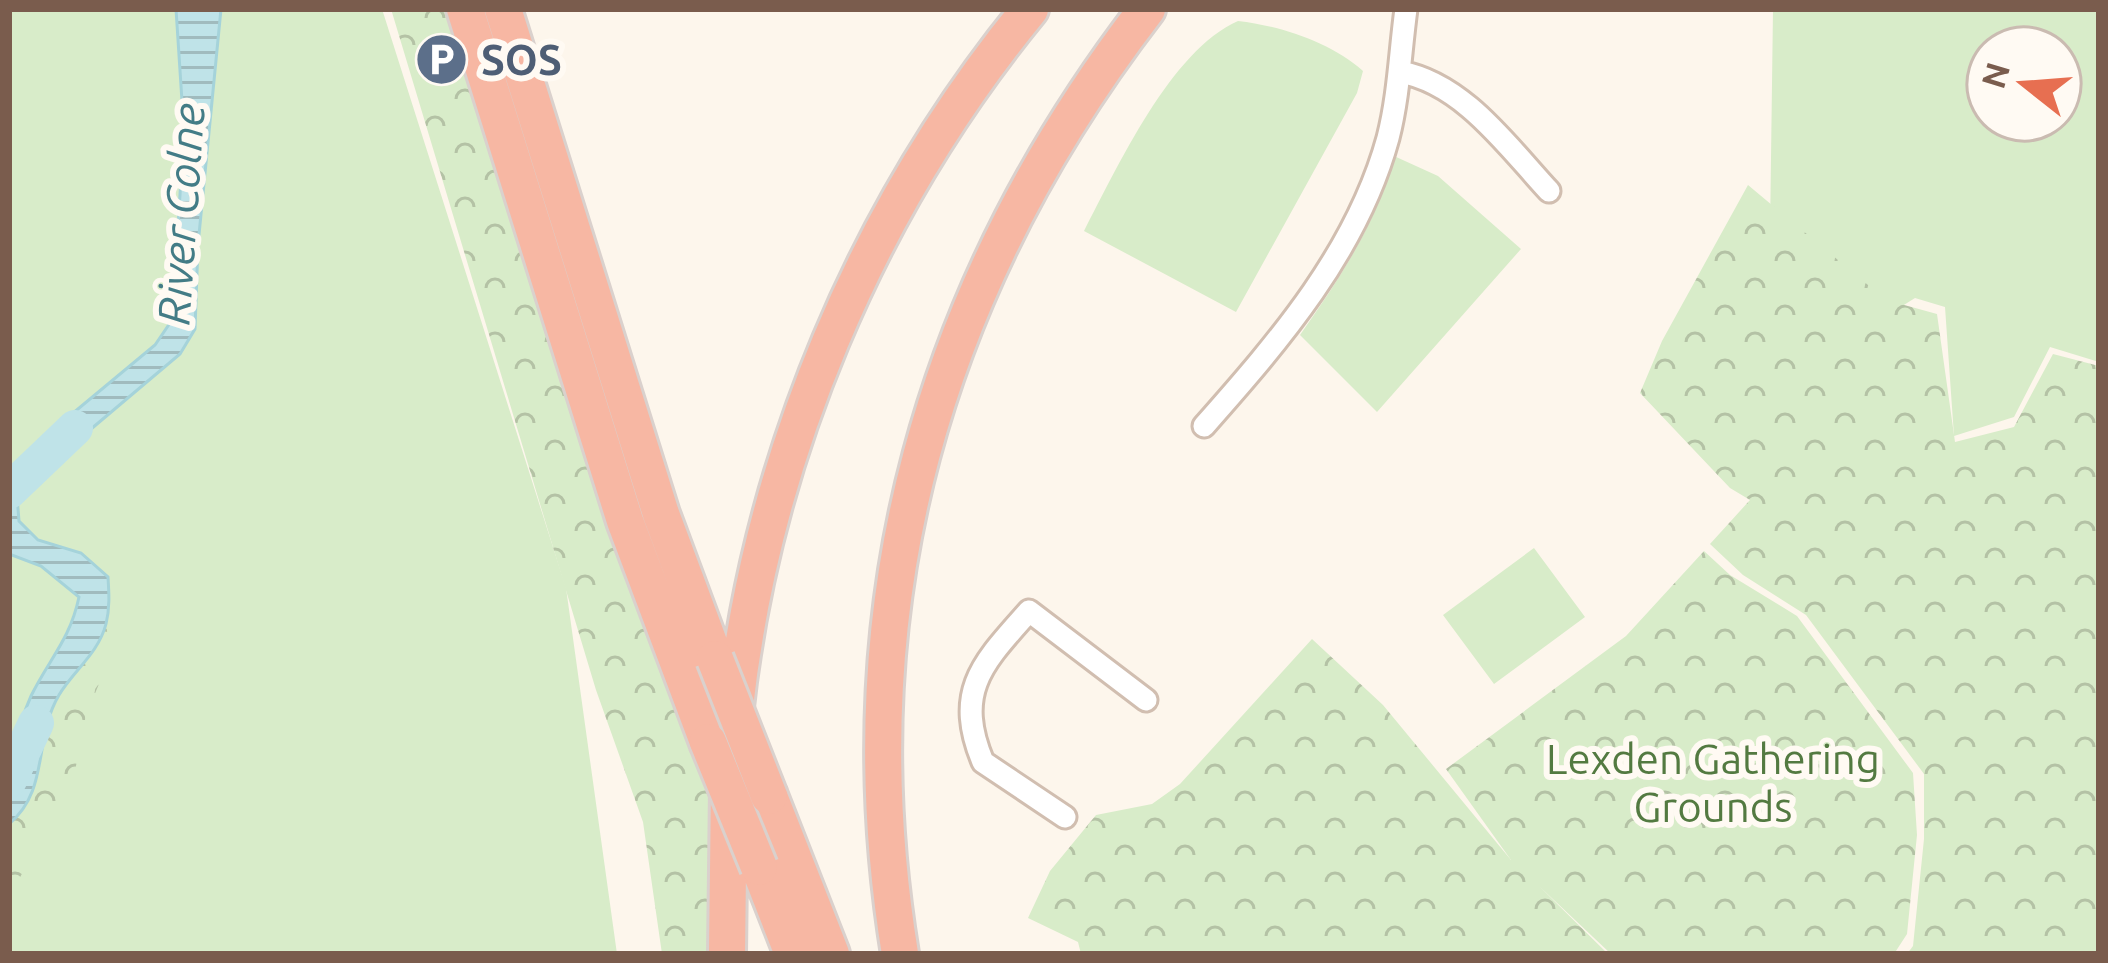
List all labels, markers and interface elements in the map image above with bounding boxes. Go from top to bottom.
north arrow [1964,24,2084,144]
parking icon: SOS [414,32,470,88]
place label: SOS [481,36,562,83]
text: N [1974,58,2016,92]
water label: River Colne [147,101,214,327]
park label: Lexden Gathering Grounds [1546,735,1880,830]

